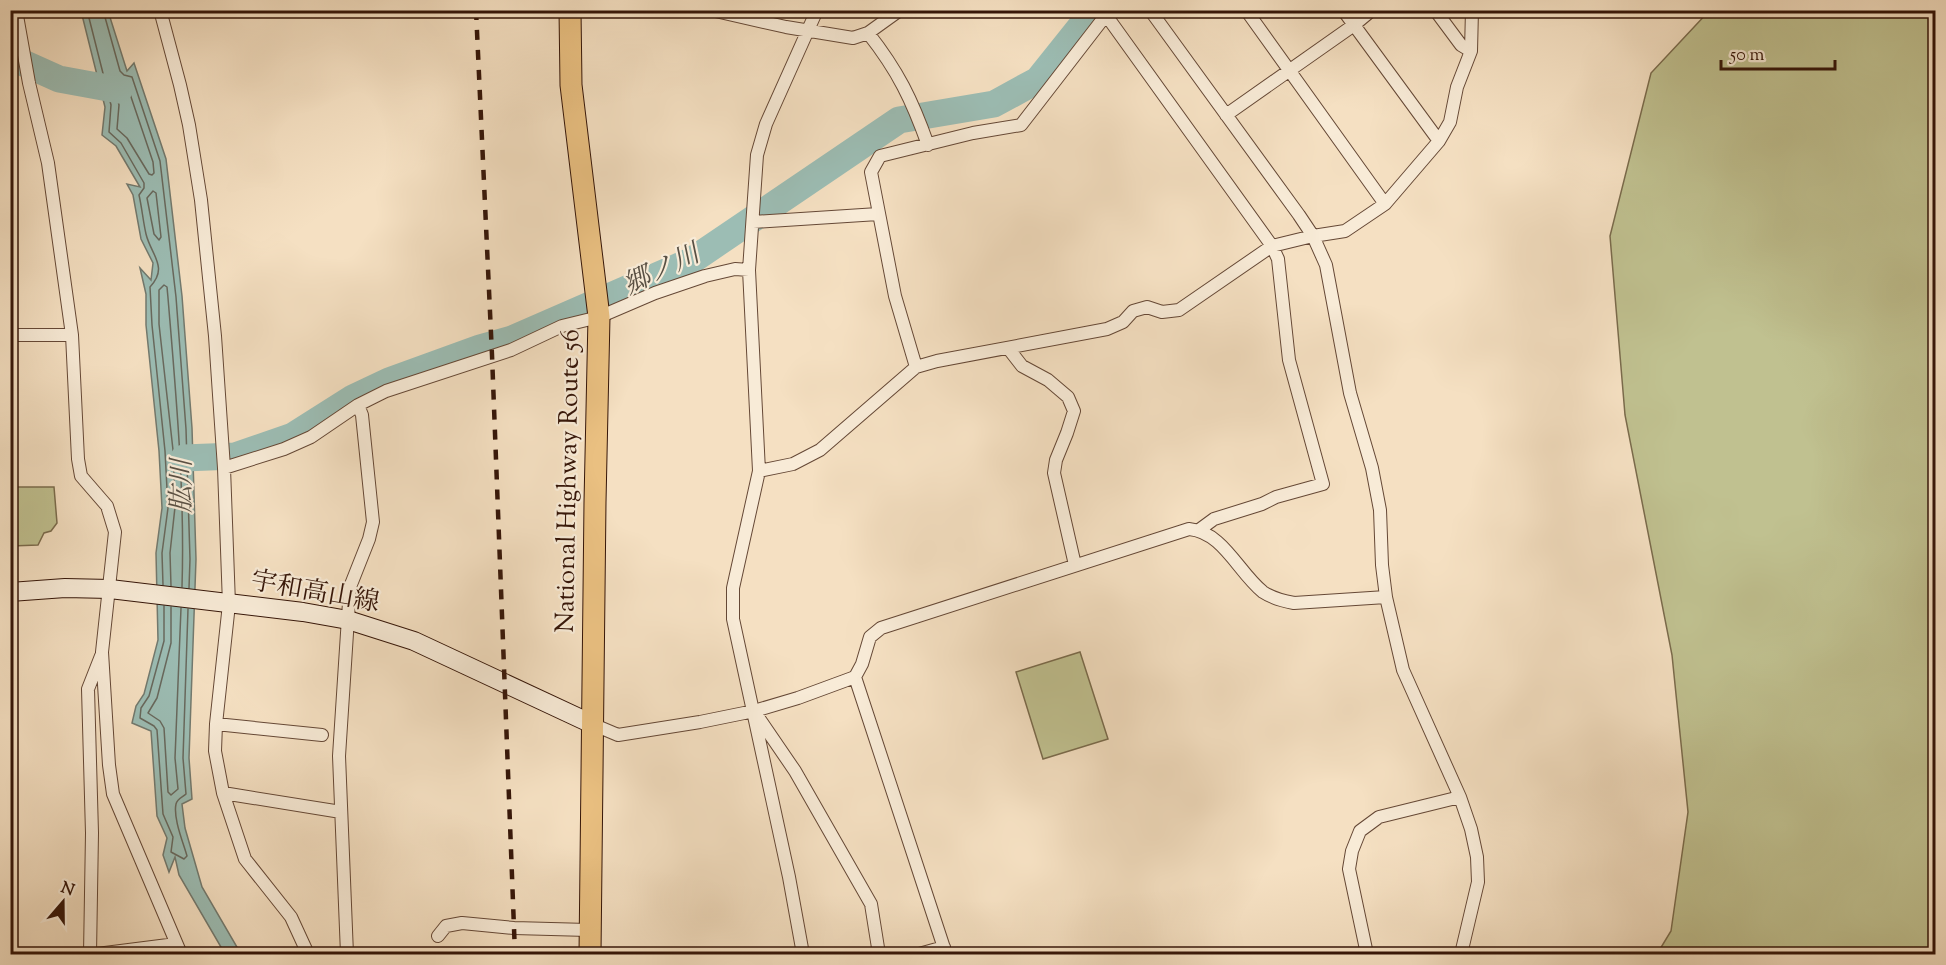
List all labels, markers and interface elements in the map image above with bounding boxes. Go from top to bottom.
scale bar [1721,33,1835,71]
text: 50 m [1729,43,1765,69]
water label: 郷ノ川 [617,234,710,306]
street label: National Highway Route 56 [548,329,590,633]
water label: 肱川 [164,456,203,513]
street label: 宇和高山線 [248,563,382,623]
north arrow [33,872,93,932]
text: N [57,877,77,903]

